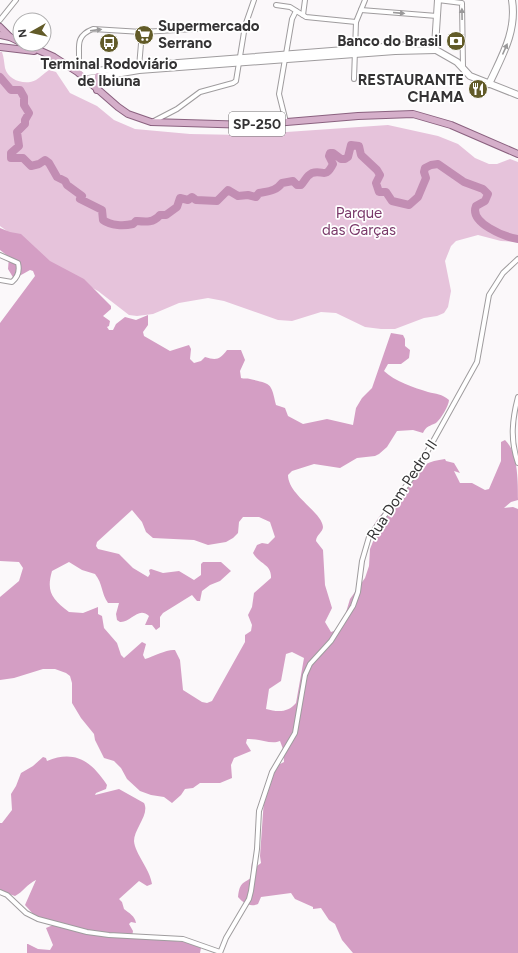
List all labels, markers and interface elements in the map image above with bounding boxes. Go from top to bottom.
one-way arrow [459,8,466,20]
one-way arrow [393,9,405,16]
north arrow [12,12,52,52]
place label: Supermercado Serrano [158,17,260,52]
supermarket icon: Supermercado Serrano [133,24,155,46]
one-way arrow [90,27,102,33]
text: N [16,28,30,38]
bank icon: Banco do Brasil [445,30,467,52]
bus stop icon: Terminal Rodoviário de Ibiuna [98,32,120,54]
place label: Banco do Brasil [337,32,442,50]
one-way arrow [502,43,508,54]
place label: Terminal Rodoviário de Ibiuna [41,55,178,90]
place label: RESTAURANTE CHAMA [358,71,464,106]
restaurant icon: RESTAURANTE CHAMA [467,78,489,100]
road number: SP-250 [229,112,285,136]
park label: Parque das Garças [322,204,396,239]
street label: Rua Dom Pedro II [363,437,441,543]

